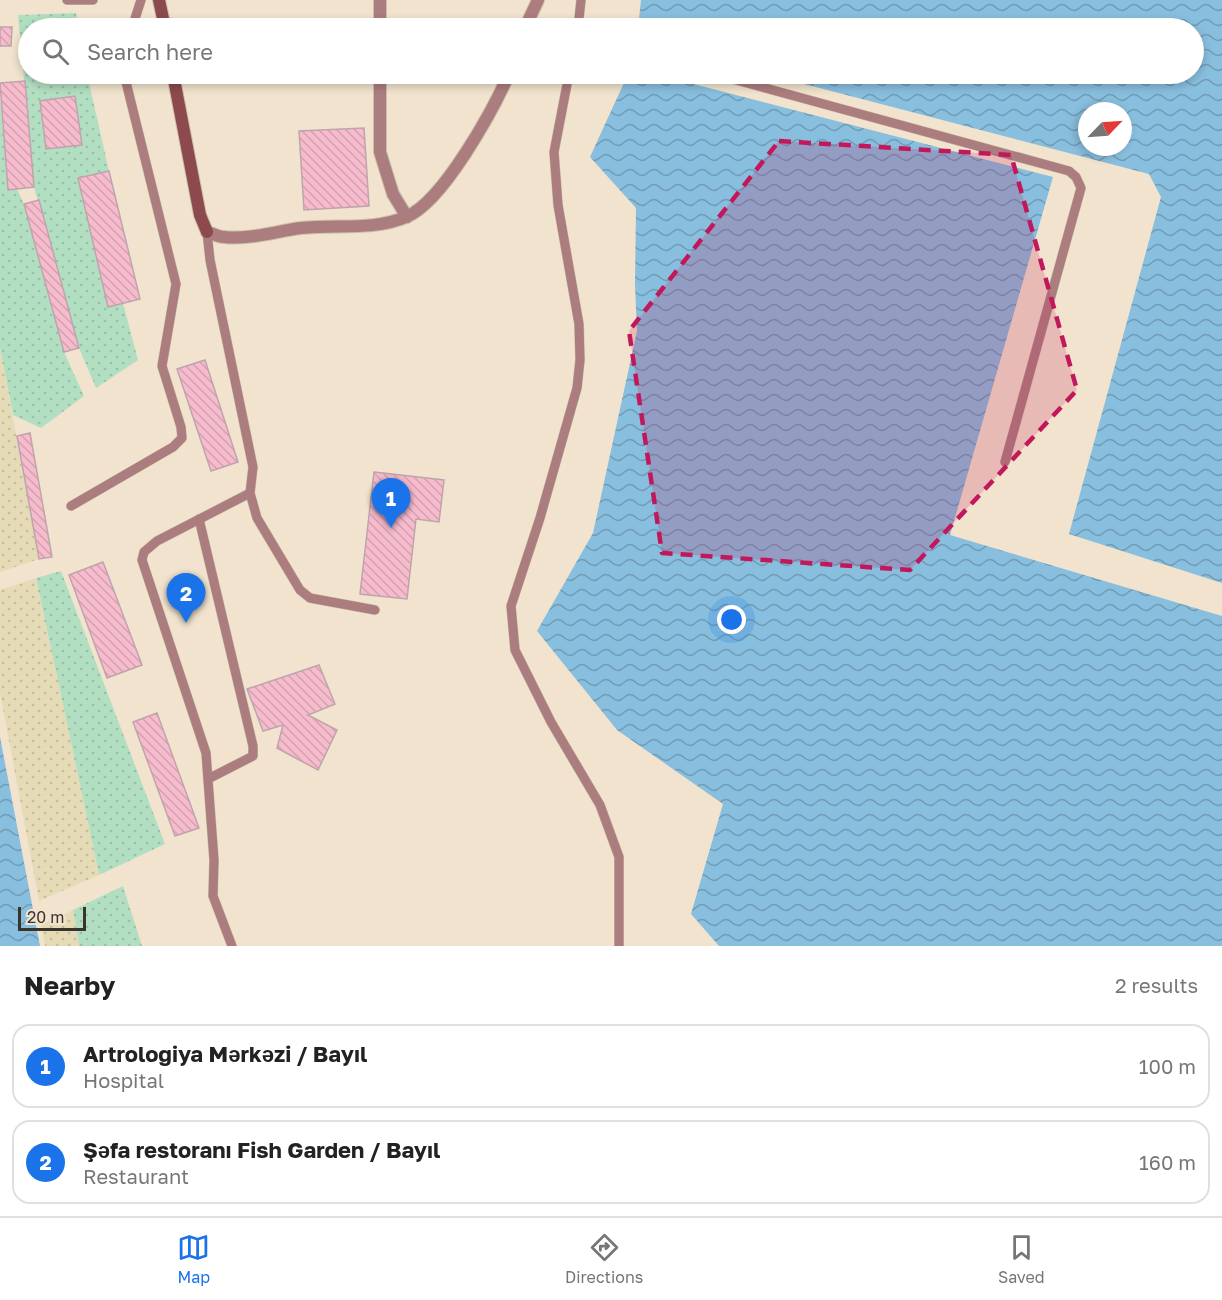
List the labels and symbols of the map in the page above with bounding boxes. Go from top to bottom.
north arrow [1078,102,1132,156]
pin: 1 [372,478,410,528]
pin: 2 [166,574,206,623]
your location [717,605,746,634]
scale bar [18,904,86,932]

